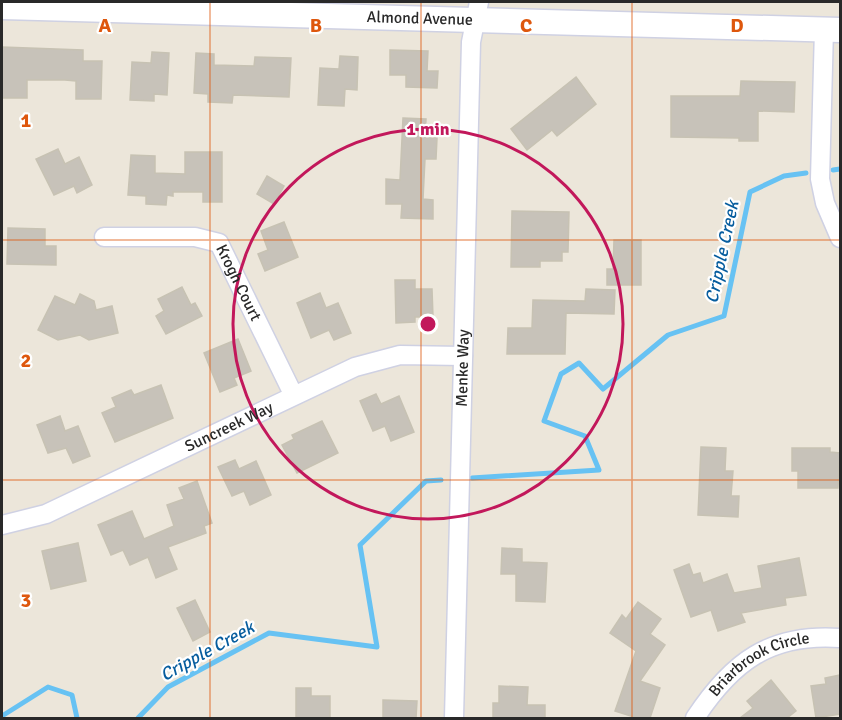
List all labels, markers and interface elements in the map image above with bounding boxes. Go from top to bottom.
street label: Almond Avenue [366,7,473,30]
text: A [99,13,112,38]
text: B [310,13,322,38]
text: C [520,13,532,38]
text: D [730,13,744,38]
text: 1 [21,108,32,133]
text: 1 min [406,118,450,140]
water label: Cripple Creek [700,197,744,305]
street label: Krogh Court [211,241,266,325]
centre of rings [418,314,438,334]
street label: Menke Way [452,329,474,407]
text: 2 [21,348,31,373]
street label: Suncreek Way [182,397,277,457]
text: 3 [21,588,31,613]
water label: Cripple Creek [156,615,260,686]
street label: Briarbrook Circle [704,628,810,701]

